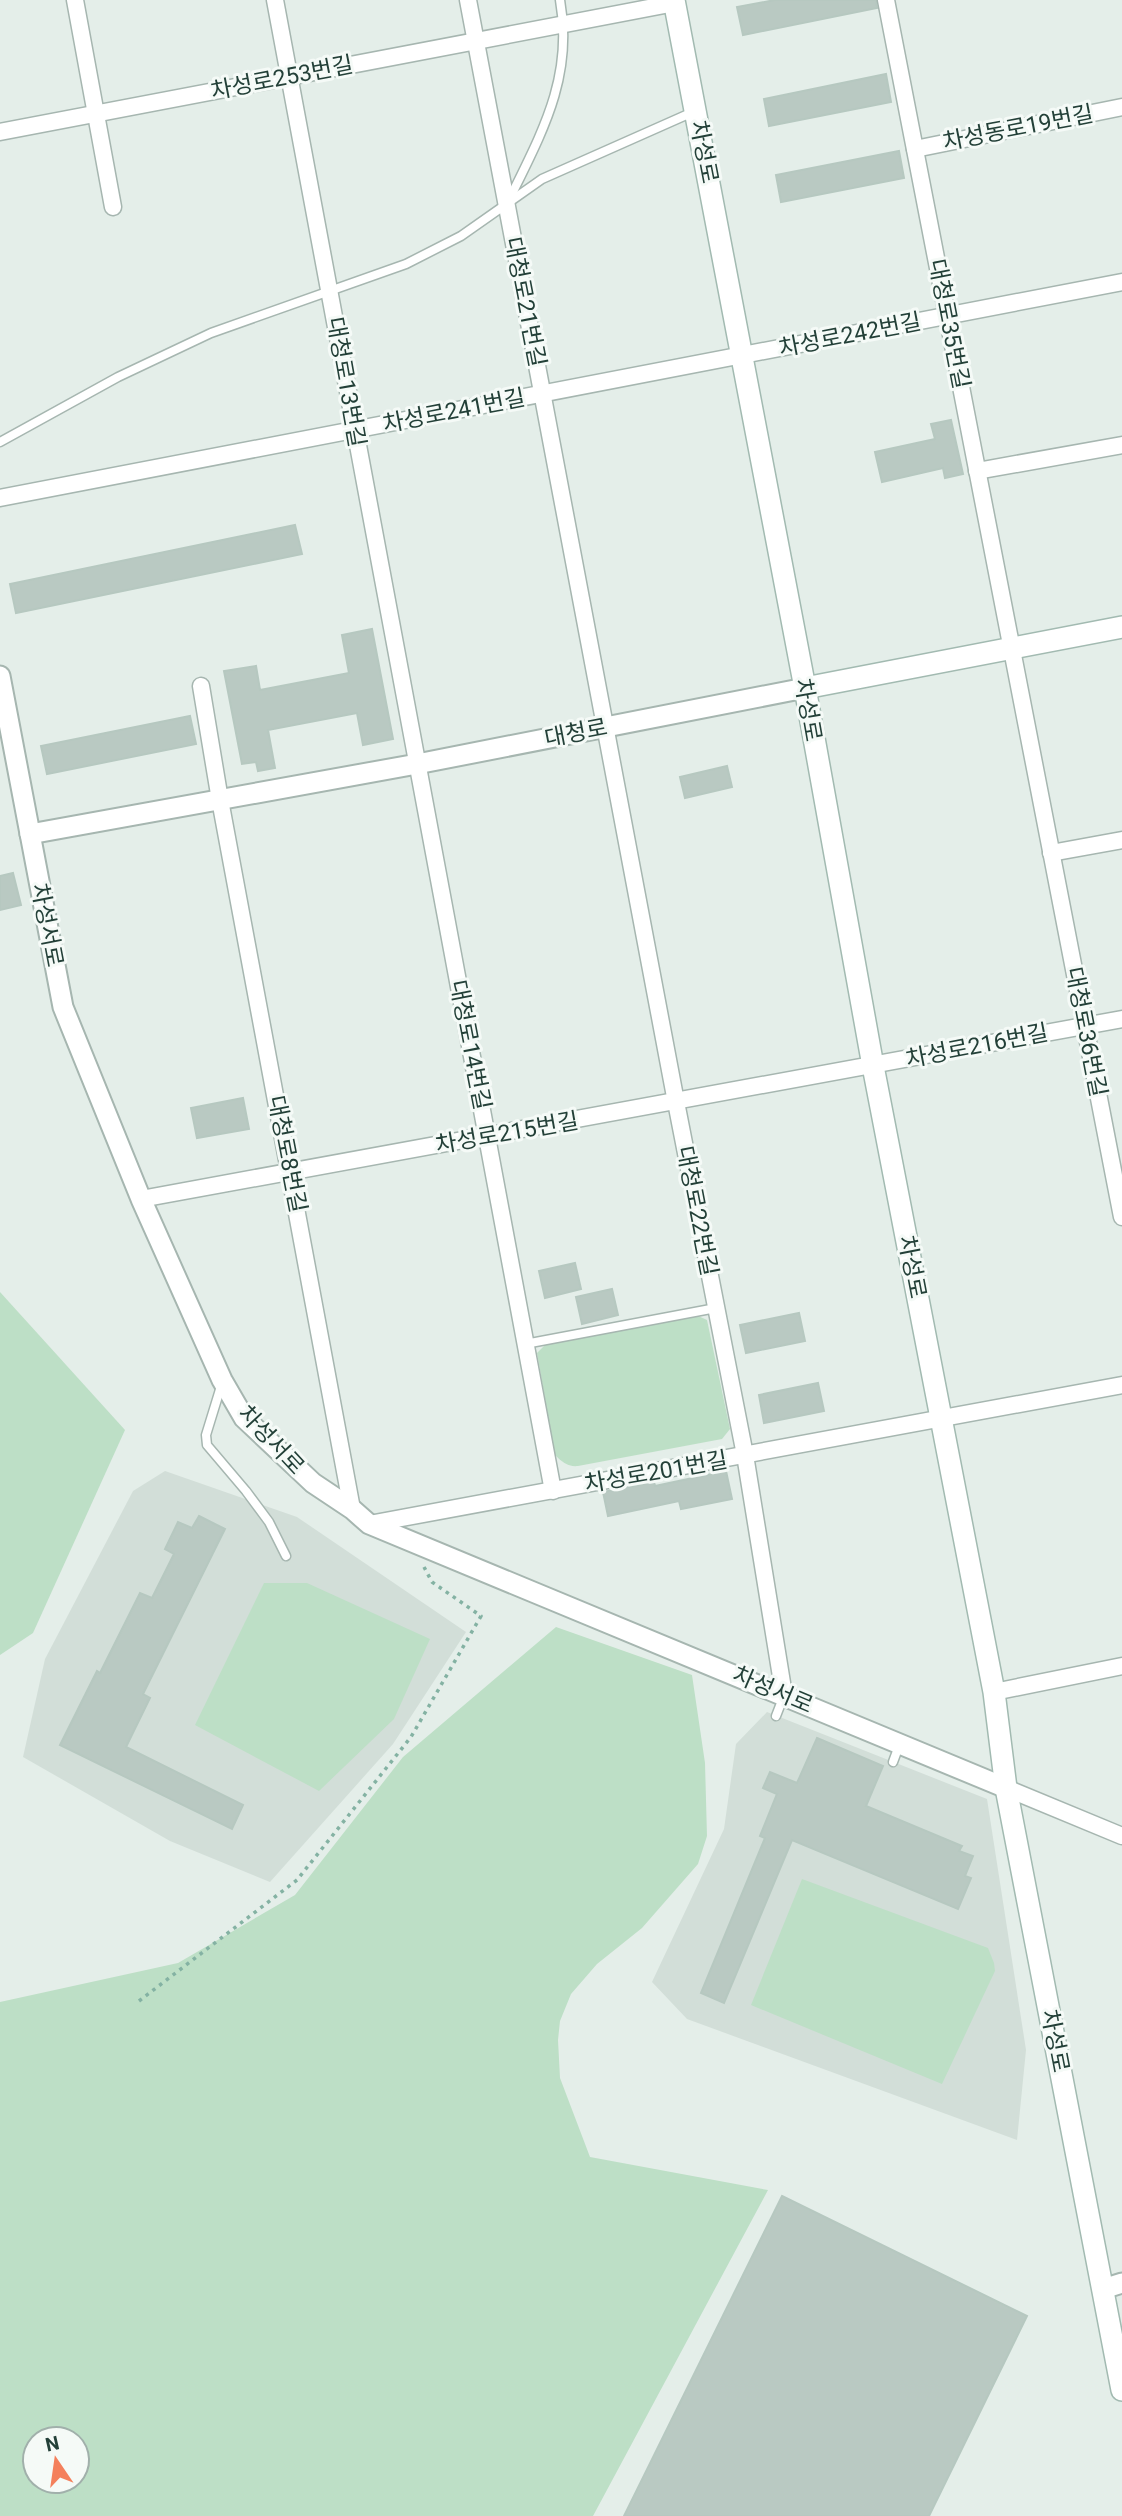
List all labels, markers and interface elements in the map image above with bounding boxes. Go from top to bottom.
street label: 차성로253번길 [208,51,356,105]
street label: 차성동로19번길 [940,100,1096,156]
street label: 차성로 [685,118,723,186]
street label: 대청로21번길 [499,235,551,369]
street label: 대청로35번길 [923,257,975,391]
street label: 차성로242번길 [776,308,924,362]
street label: 대청로13번길 [321,315,371,449]
street label: 차성로241번길 [380,384,528,438]
street label: 차성로 [789,676,827,744]
street label: 대청로 [542,714,610,752]
street label: 차성서로 [26,881,68,969]
street label: 대청로36번길 [1060,965,1112,1099]
street label: 대청로14번길 [444,978,496,1112]
street label: 차성로216번길 [903,1019,1051,1073]
street label: 대청로8번길 [262,1093,312,1215]
street label: 차성로215번길 [433,1107,581,1159]
street label: 대청로22번길 [671,1144,723,1278]
street label: 차성로 [893,1233,931,1301]
street label: 차성서로 [232,1400,310,1480]
street label: 차성로201번길 [582,1446,730,1498]
street label: 차성서로 [729,1661,817,1719]
street label: 차성로 [1036,2007,1074,2075]
north arrow [21,2425,91,2495]
text: N [43,2431,61,2457]

